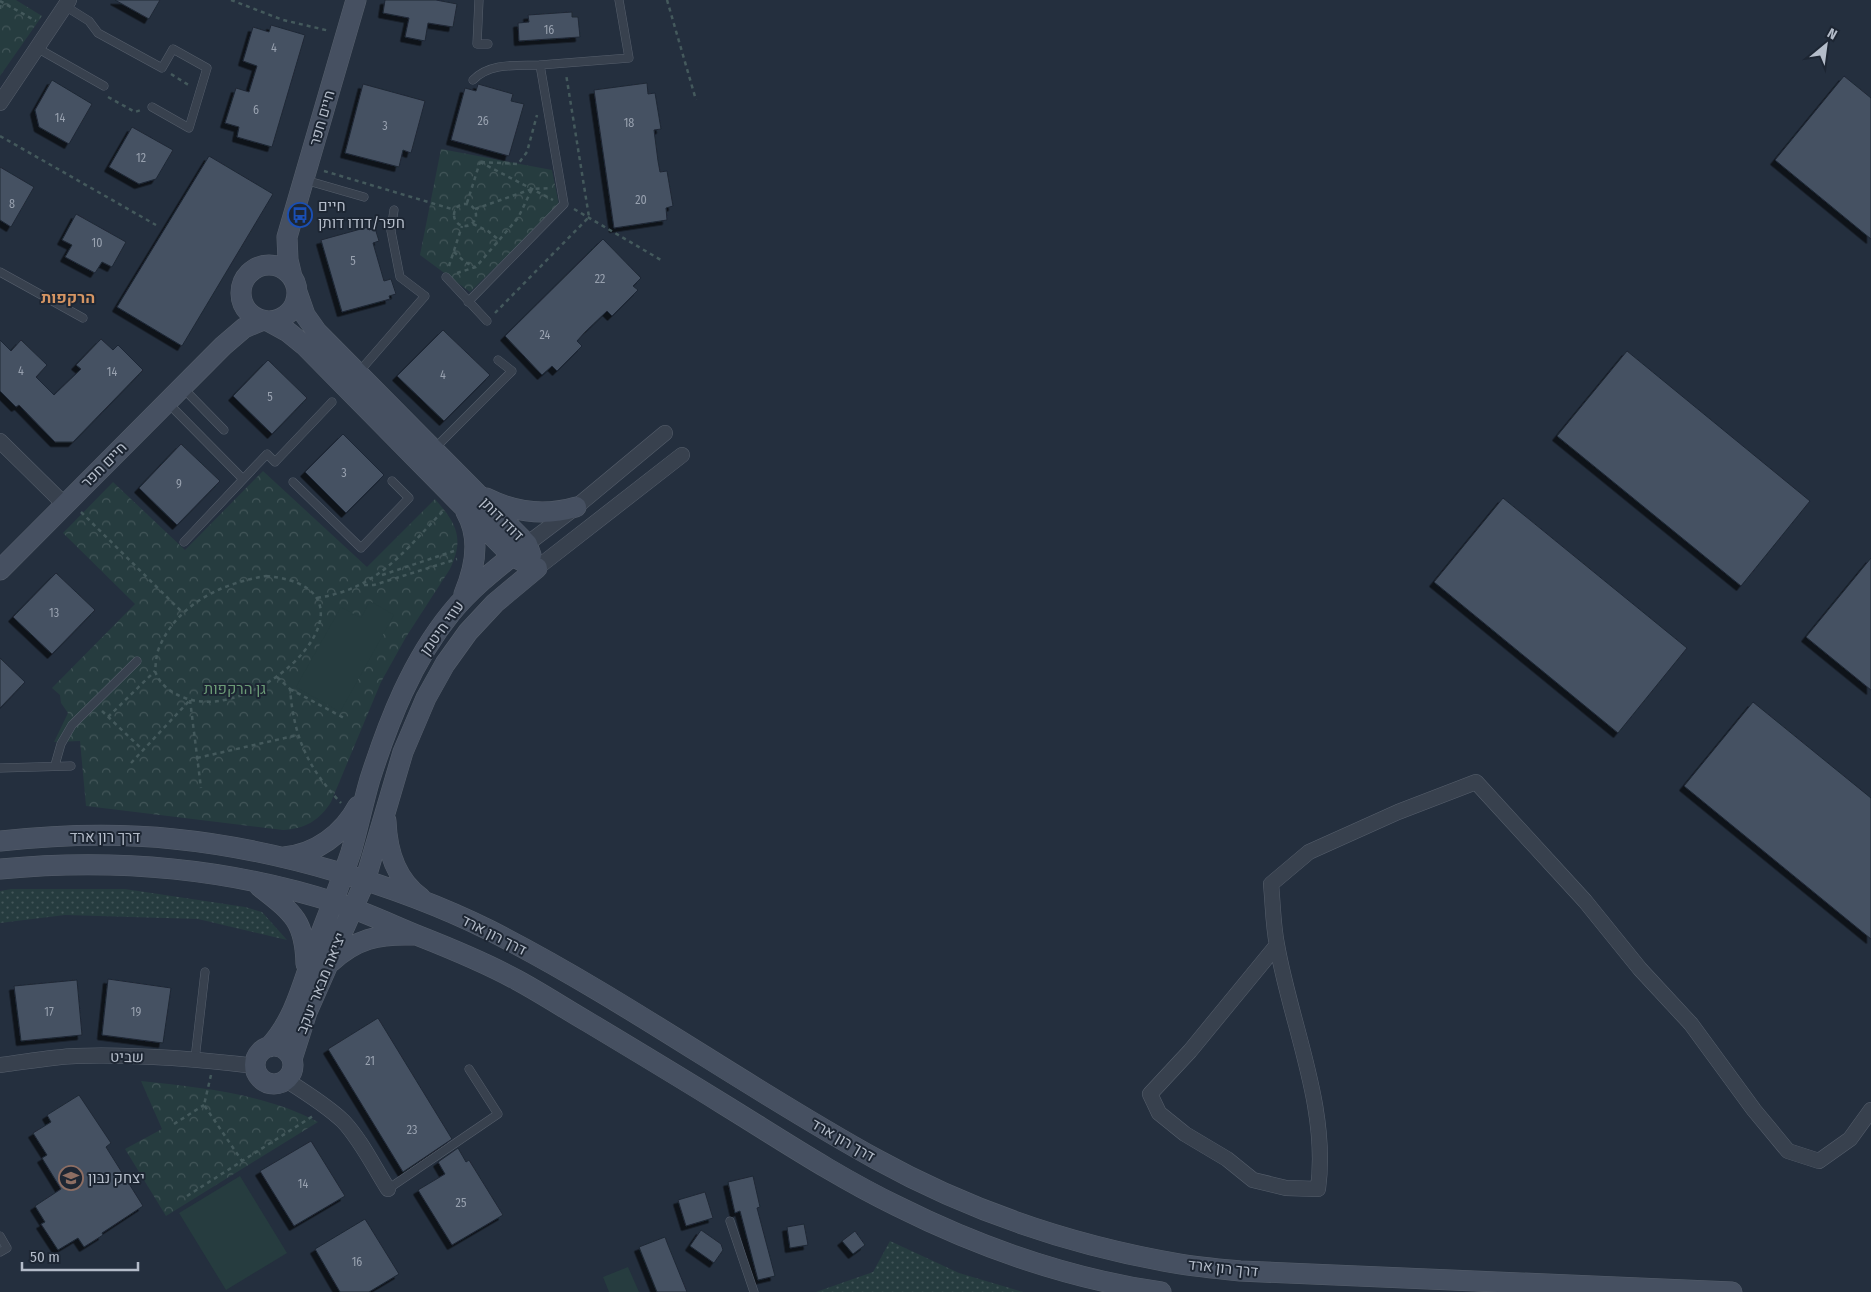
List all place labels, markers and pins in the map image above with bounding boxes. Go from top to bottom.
place label: חיים חפר/דודו דותן [318,197,405,232]
bus stop icon: חיים חפר/דודו דותן [287,202,313,228]
school or university icon: יצחק נבון [58,1165,84,1191]
place label: יצחק נבון [88,1169,145,1187]

